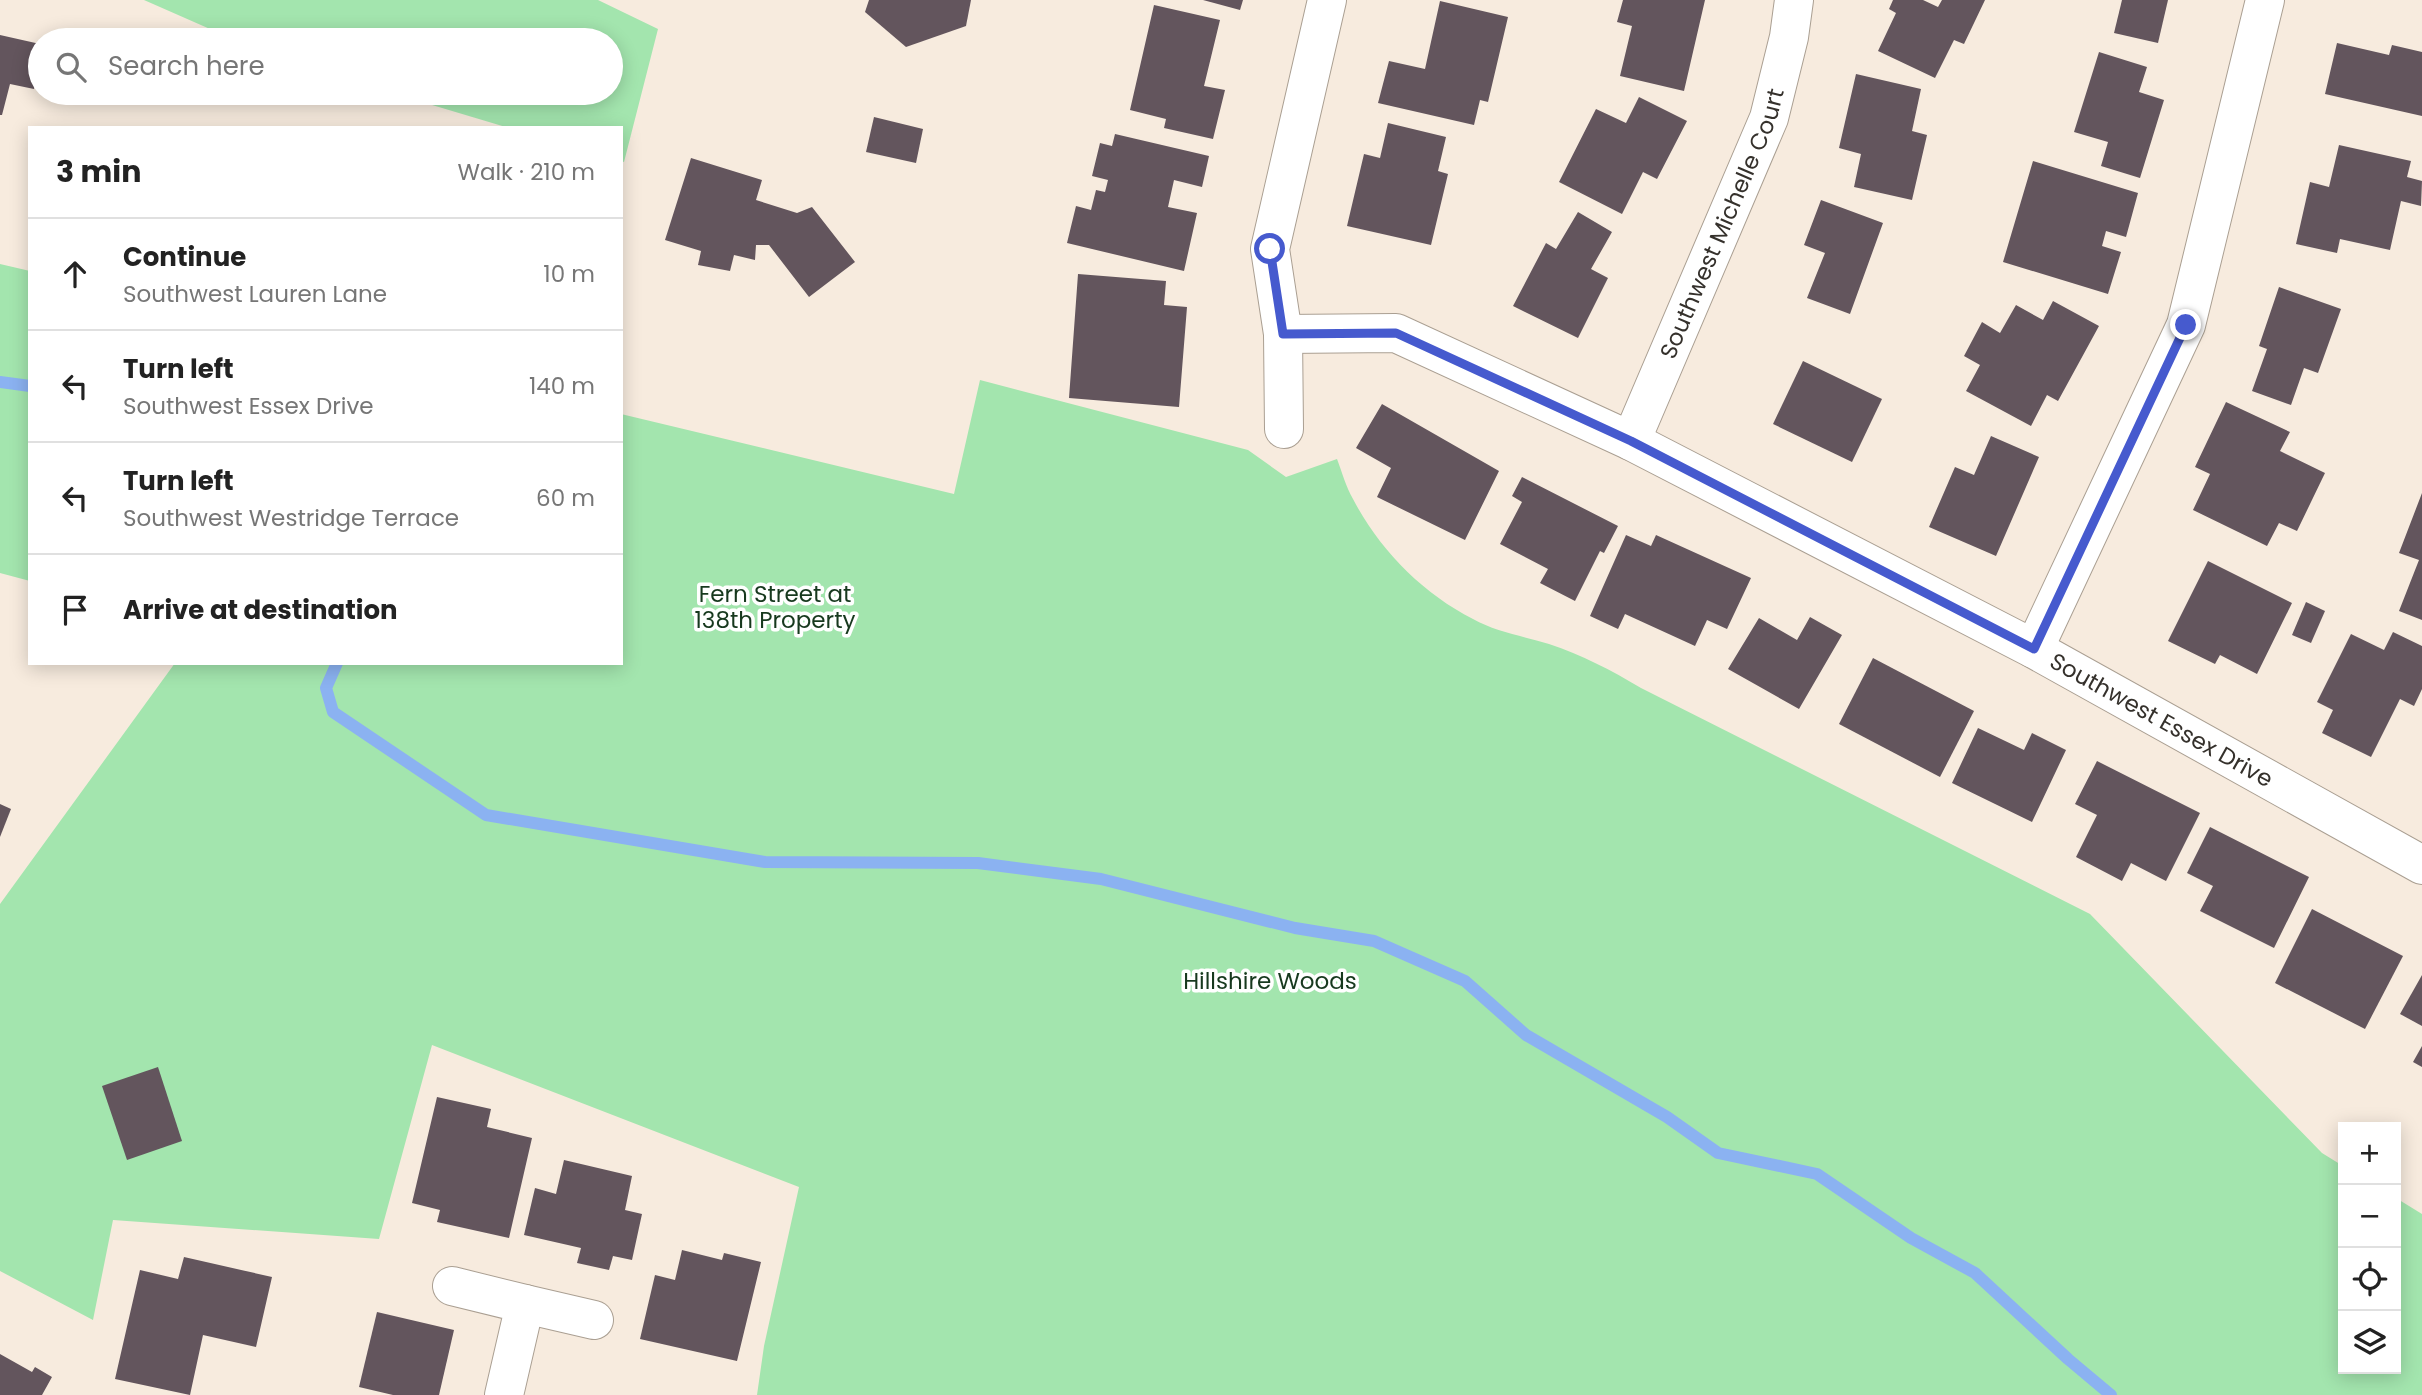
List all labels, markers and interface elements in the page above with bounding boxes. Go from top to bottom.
search box [28,28,623,105]
icon: search [52,48,90,86]
text: Search here [108,48,265,84]
street label: Southwest Michelle Court [1652,85,1792,364]
text: 3 min [56,150,141,193]
text: Walk · 210 m [457,156,595,188]
route start [1254,233,1285,264]
text: Continue [123,239,246,275]
icon: ahead [56,255,94,293]
text: 10 m [543,258,595,290]
text: Southwest Lauren Lane [123,278,387,310]
route end [2170,309,2201,340]
text: Turn left [123,351,234,387]
icon: left [56,367,94,405]
text: 140 m [529,370,595,402]
text: Southwest Essex Drive [123,390,374,422]
text: Turn left [123,463,234,499]
icon: left [56,479,94,517]
text: 60 m [536,482,595,514]
text: Southwest Westridge Terrace [123,502,459,534]
park label: Fern Street at 138th Property [695,578,856,636]
icon: arrive [56,591,94,629]
text: Arrive at destination [123,592,398,628]
street label: Southwest Essex Drive [2044,645,2279,795]
park label: Hillshire Woods [1183,965,1357,997]
map controls [2338,1122,2401,1374]
button: + [2338,1122,2401,1185]
button: − [2338,1185,2401,1248]
button: locate [2338,1248,2401,1311]
button: layers [2338,1311,2401,1374]

